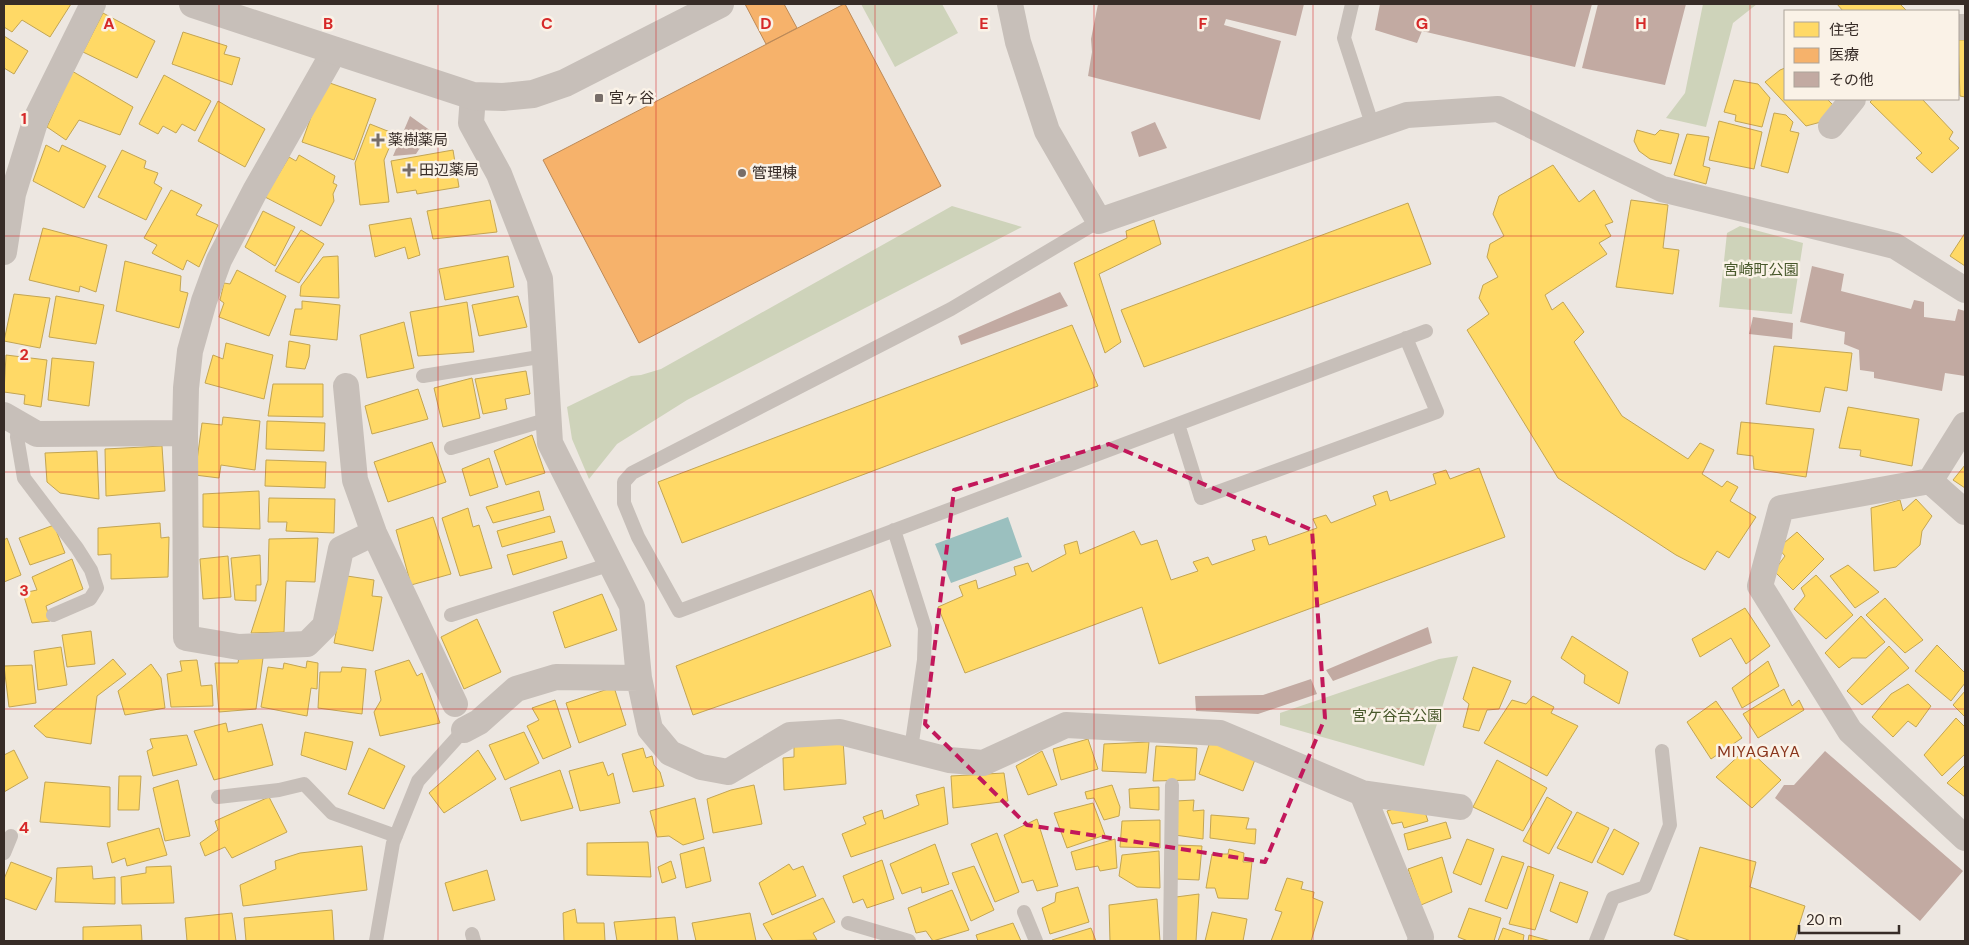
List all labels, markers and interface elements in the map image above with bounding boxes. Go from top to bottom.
legend [1784,10,1959,100]
text: A [103,13,115,34]
text: B [323,13,333,34]
text: C [541,13,553,34]
text: D [760,13,772,34]
text: E [979,13,989,34]
text: F [1199,13,1208,34]
text: G [1416,13,1428,34]
text: H [1635,13,1647,34]
text: 住宅 [1829,20,1859,40]
text: 医療 [1829,45,1859,65]
text: その他 [1829,70,1874,90]
place label: 宮ヶ谷 [609,88,654,108]
marker: 宮ヶ谷 [593,92,605,104]
text: 1 [21,108,27,129]
place label: 薬樹薬局 [388,130,448,150]
marker: 薬樹薬局 [372,134,384,146]
place label: 田辺薬局 [419,160,479,180]
place label: 管理棟 [752,163,797,183]
marker: 田辺薬局 [403,164,415,176]
marker: 管理棟 [736,167,748,179]
park label: 宮崎町公園 [1723,260,1799,280]
text: 2 [19,344,29,365]
text: 3 [19,580,29,601]
park label: 宮ケ谷台公園 [1352,706,1442,726]
district label: MIYAGAYA [1717,741,1801,762]
text: 4 [19,817,29,838]
scale bar [1799,902,1899,934]
text: 20 m [1806,910,1842,930]

